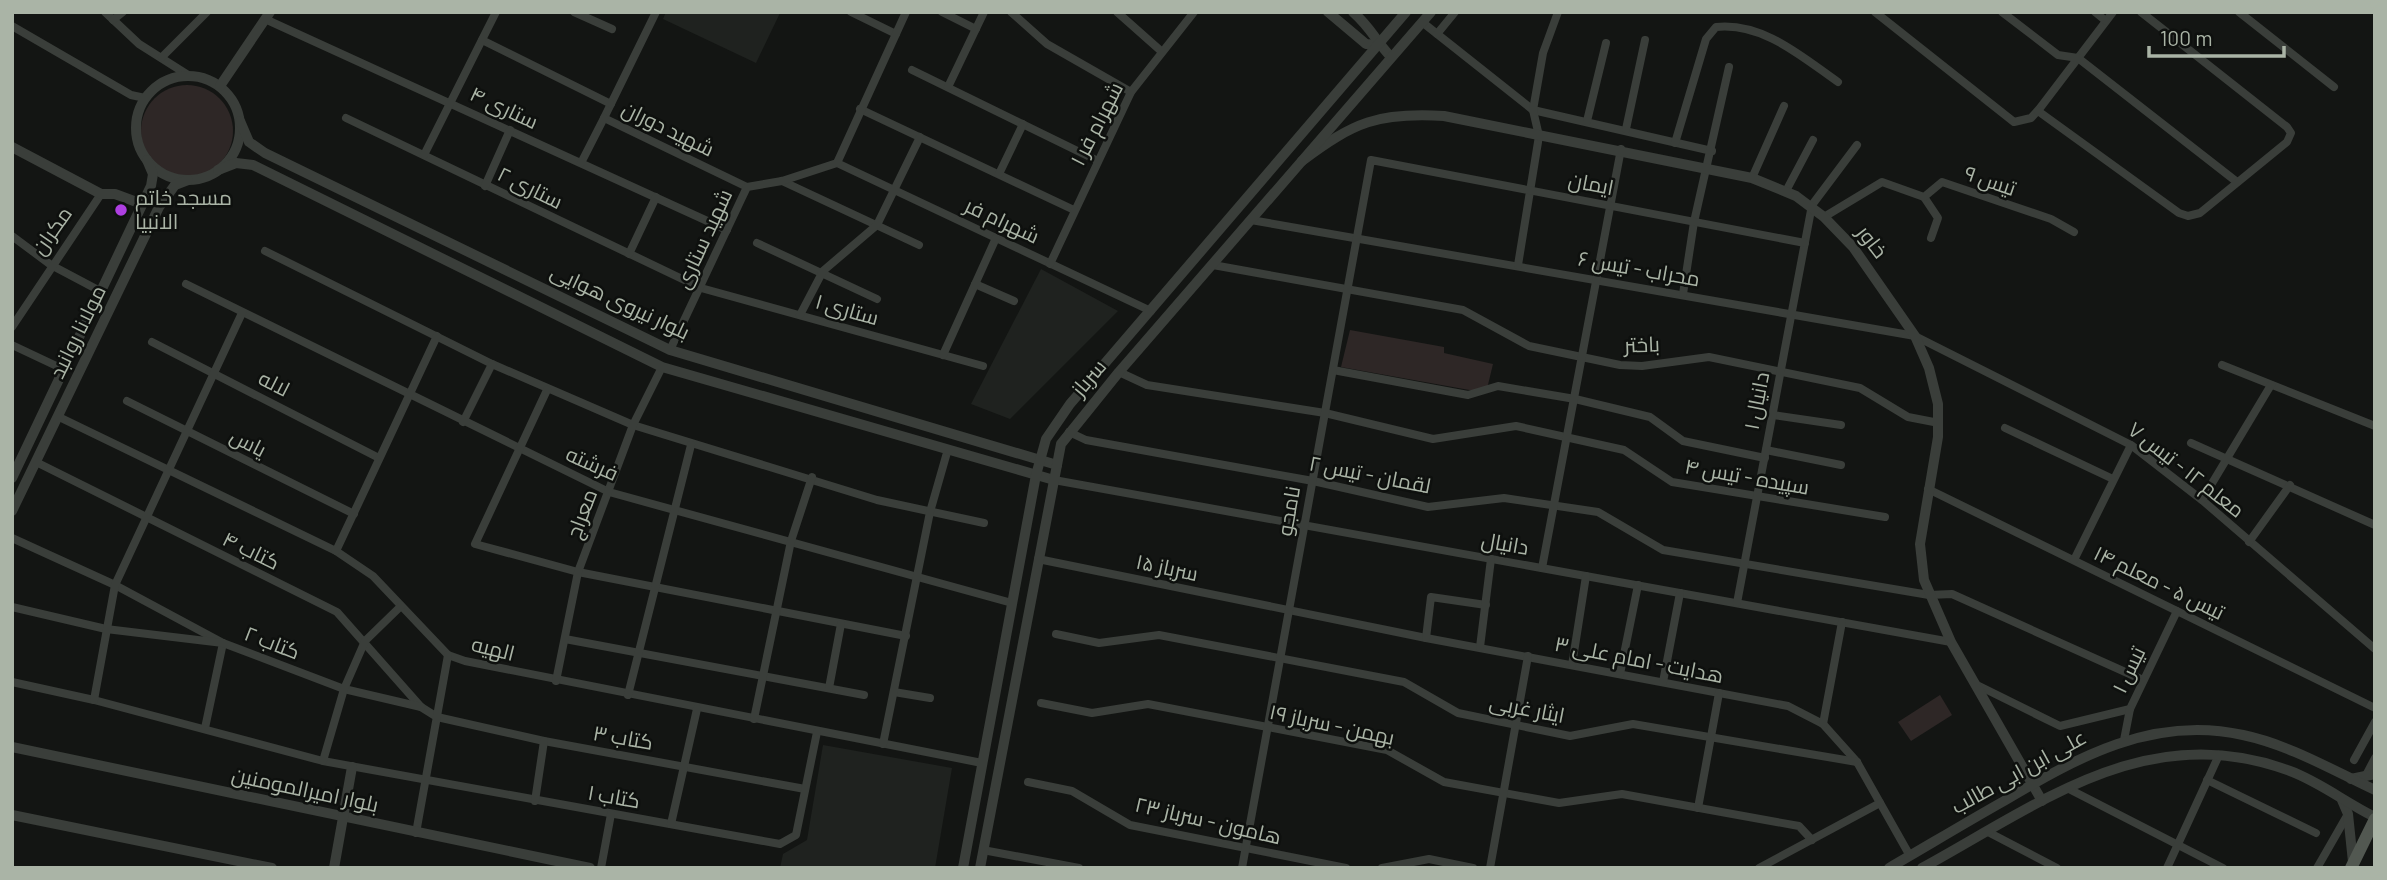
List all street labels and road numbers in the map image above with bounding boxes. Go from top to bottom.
street label: شهرام فر ۱ [1064,77,1130,171]
street label: ستاری ۴ [466,80,543,135]
street label: شهید دوران [618,95,719,163]
street label: تیس ۹ [1961,159,2020,202]
street label: ستاری ۲ [493,160,567,215]
street label: ایمان [1566,166,1616,201]
street label: شهید ستاری [669,185,738,293]
street label: شهرام فر [959,191,1044,251]
street label: مکران [25,201,78,260]
street label: خاور [1851,219,1894,263]
street label: محراب - تیس ۶ [1576,244,1702,293]
street label: بلوار نیروی هوایی [546,257,694,346]
street label: مولانا روانبد [43,281,111,383]
street label: ستاری ۱ [812,288,882,331]
street label: باختر [1623,330,1660,358]
street label: سرباز [1065,353,1111,402]
street label: لاله [255,364,294,401]
street label: دانیال ۱ [1738,370,1775,432]
street label: معلم ۱۲ - تیس ۷ [2122,416,2250,524]
street label: یاس [226,422,271,463]
street label: فرشته [562,440,623,486]
street label: لقمان - تیس ۲ [1307,449,1433,500]
street label: سپیده - تیس ۴ [1683,452,1811,501]
street label: نامجو [1271,484,1305,538]
street label: معراج [560,485,604,543]
street label: کتاب ۴ [219,525,284,574]
street label: دانیال [1479,526,1531,561]
street label: تیس ۵ - معلم ۱۴ [2089,539,2229,627]
street label: سرباز ۱۵ [1134,548,1201,586]
street label: کتاب ۲ [241,620,304,664]
street label: الهیه [469,630,518,667]
street label: هدایت - امام علی ۳ [1552,630,1726,690]
street label: تیس ۱ [2106,642,2152,698]
street label: ایثار غربی [1487,688,1567,729]
street label: بهمن - سرباز ۱۹ [1267,698,1397,751]
street label: کتاب ۳ [591,719,655,754]
street label: علی ابن ابی طالب [1946,723,2091,820]
street label: بلوار امیرالمومنین [229,761,381,818]
street label: کتاب ۱ [586,779,642,812]
street label: هامون - سرباز ۲۳ [1132,791,1284,850]

